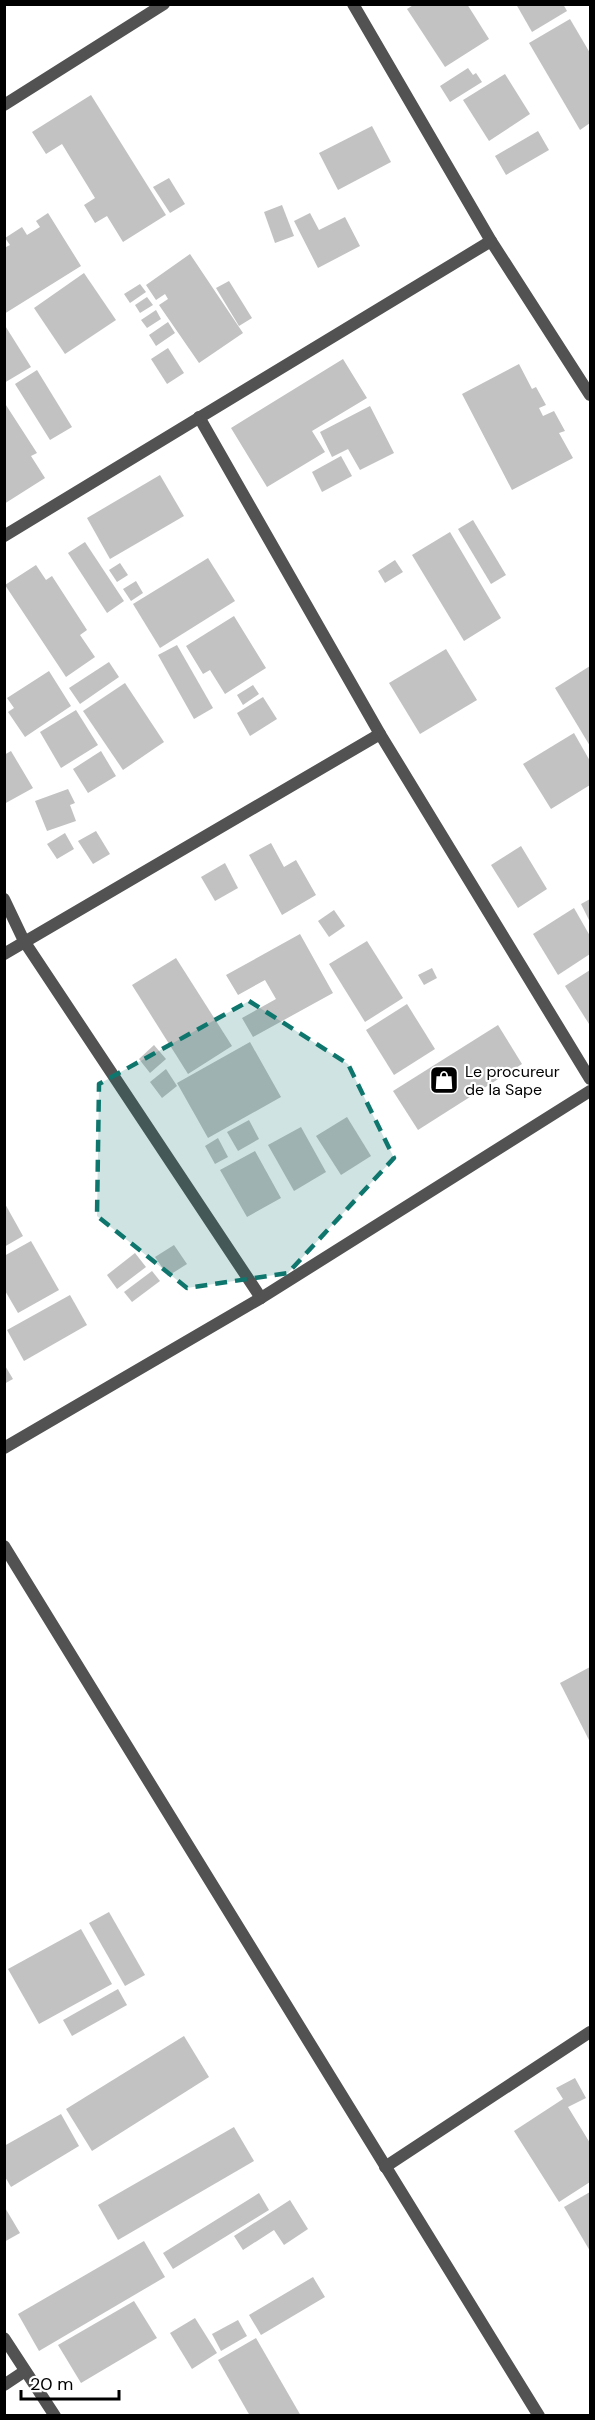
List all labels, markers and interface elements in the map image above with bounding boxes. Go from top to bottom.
place label: Le procureur de la Sape [465,1061,560,1100]
shop icon: Le procureur de la Sape [428,1064,460,1096]
scale bar [21,2363,118,2401]
text: 20 m [30,2372,73,2396]

